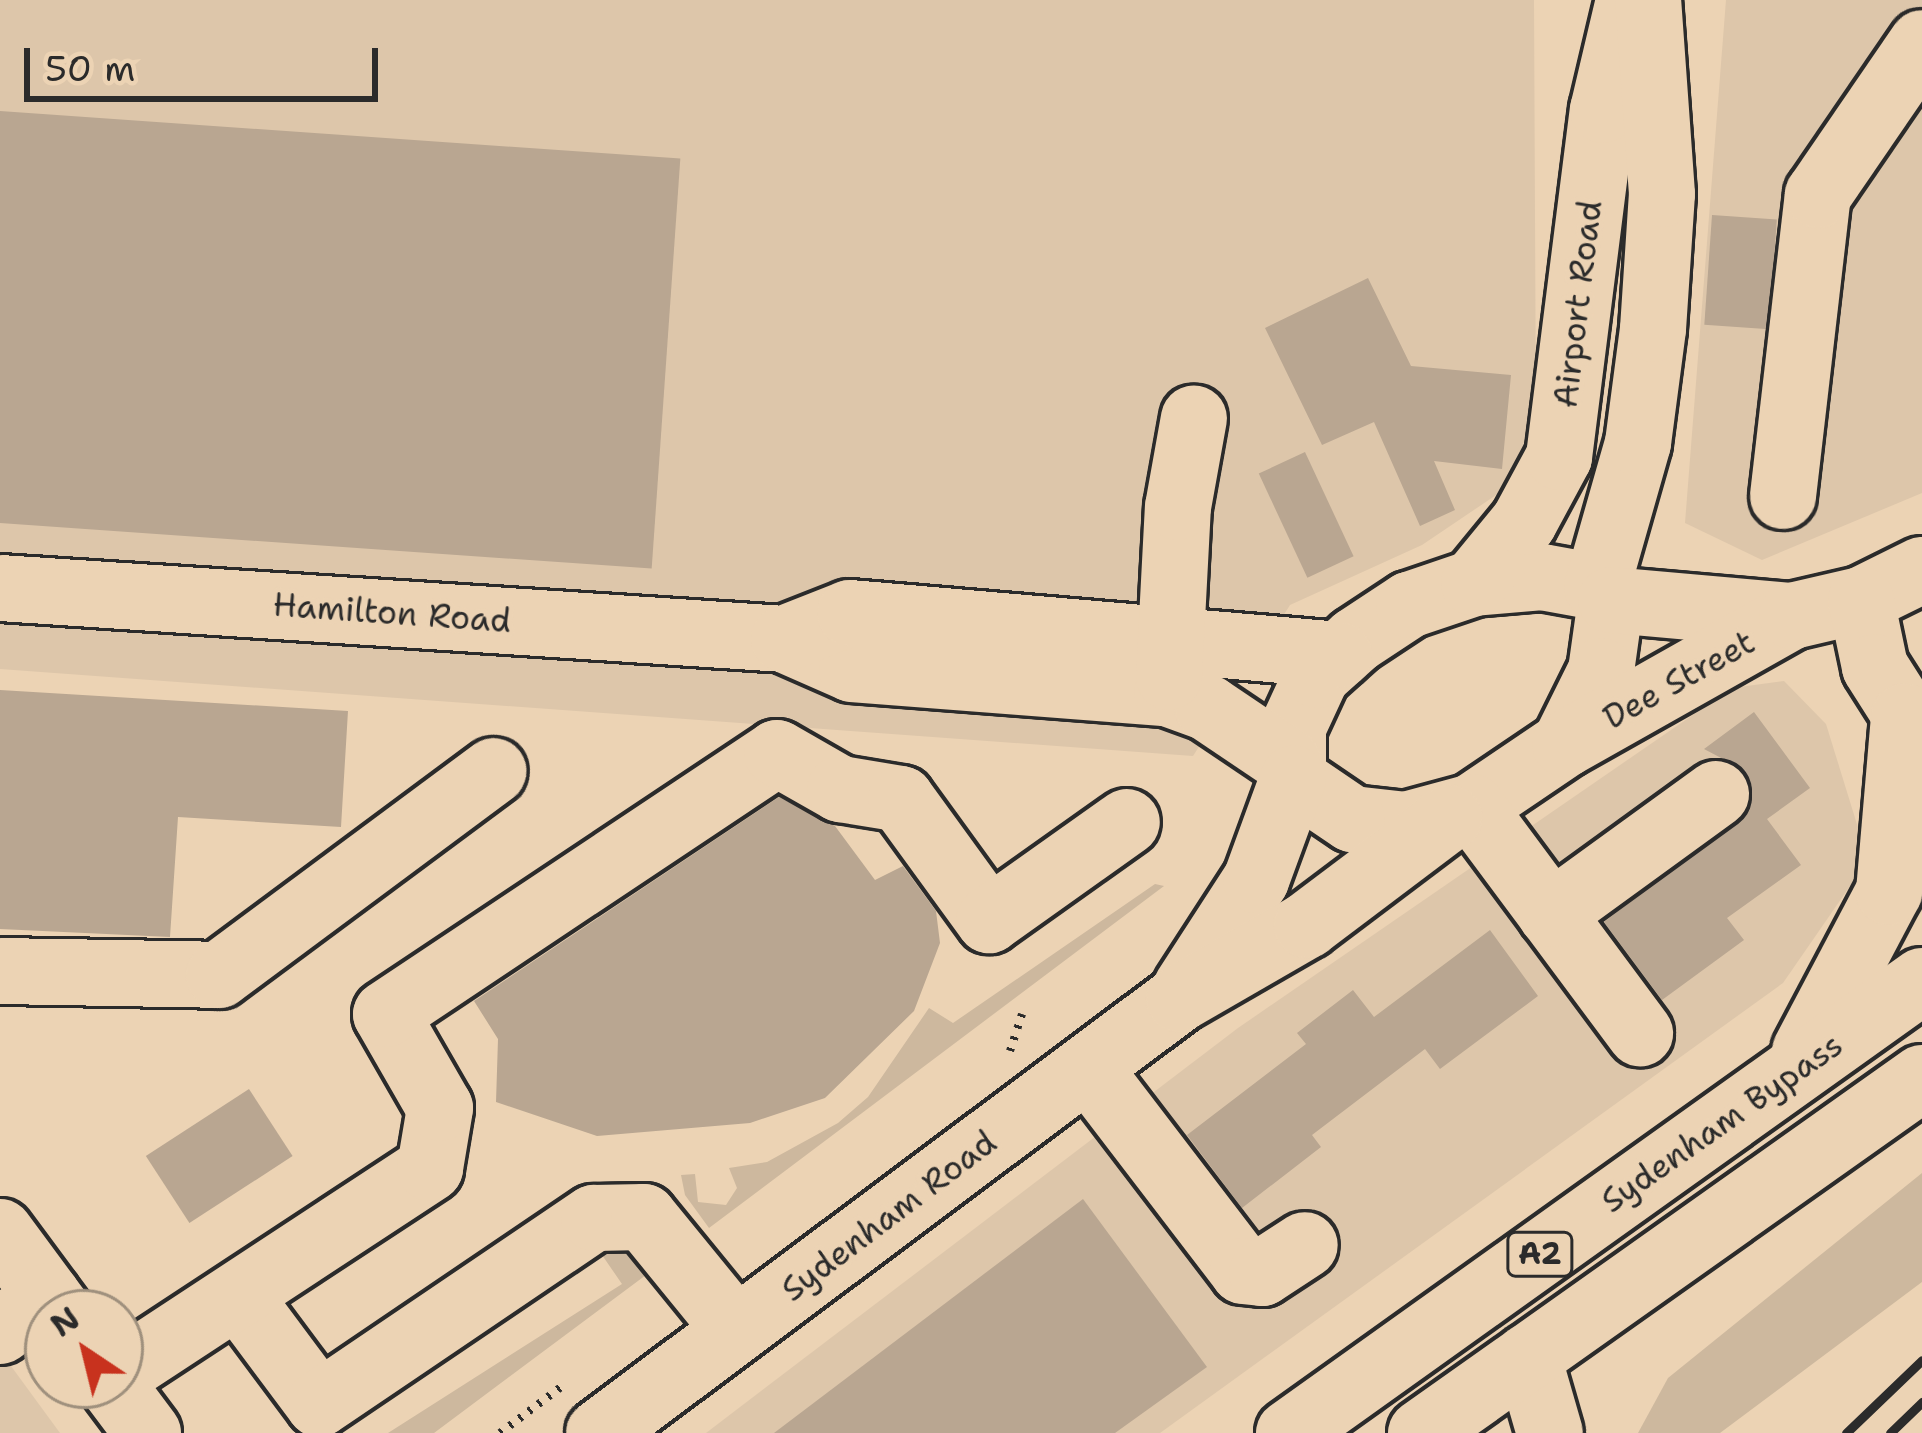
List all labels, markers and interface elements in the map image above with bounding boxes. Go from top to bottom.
scale bar [30,24,384,98]
text: 50 m [45,44,135,93]
street label: Airport Road [1546,198,1610,410]
street label: Hamilton Road [272,585,512,641]
street label: Dee Street [1597,622,1761,738]
street label: Sydenham Bypass [1594,1025,1850,1221]
street label: Sydenham Road [774,1122,1004,1310]
road number: A2 [1504,1230,1576,1278]
north arrow [24,1289,144,1409]
text: N [41,1296,88,1347]

